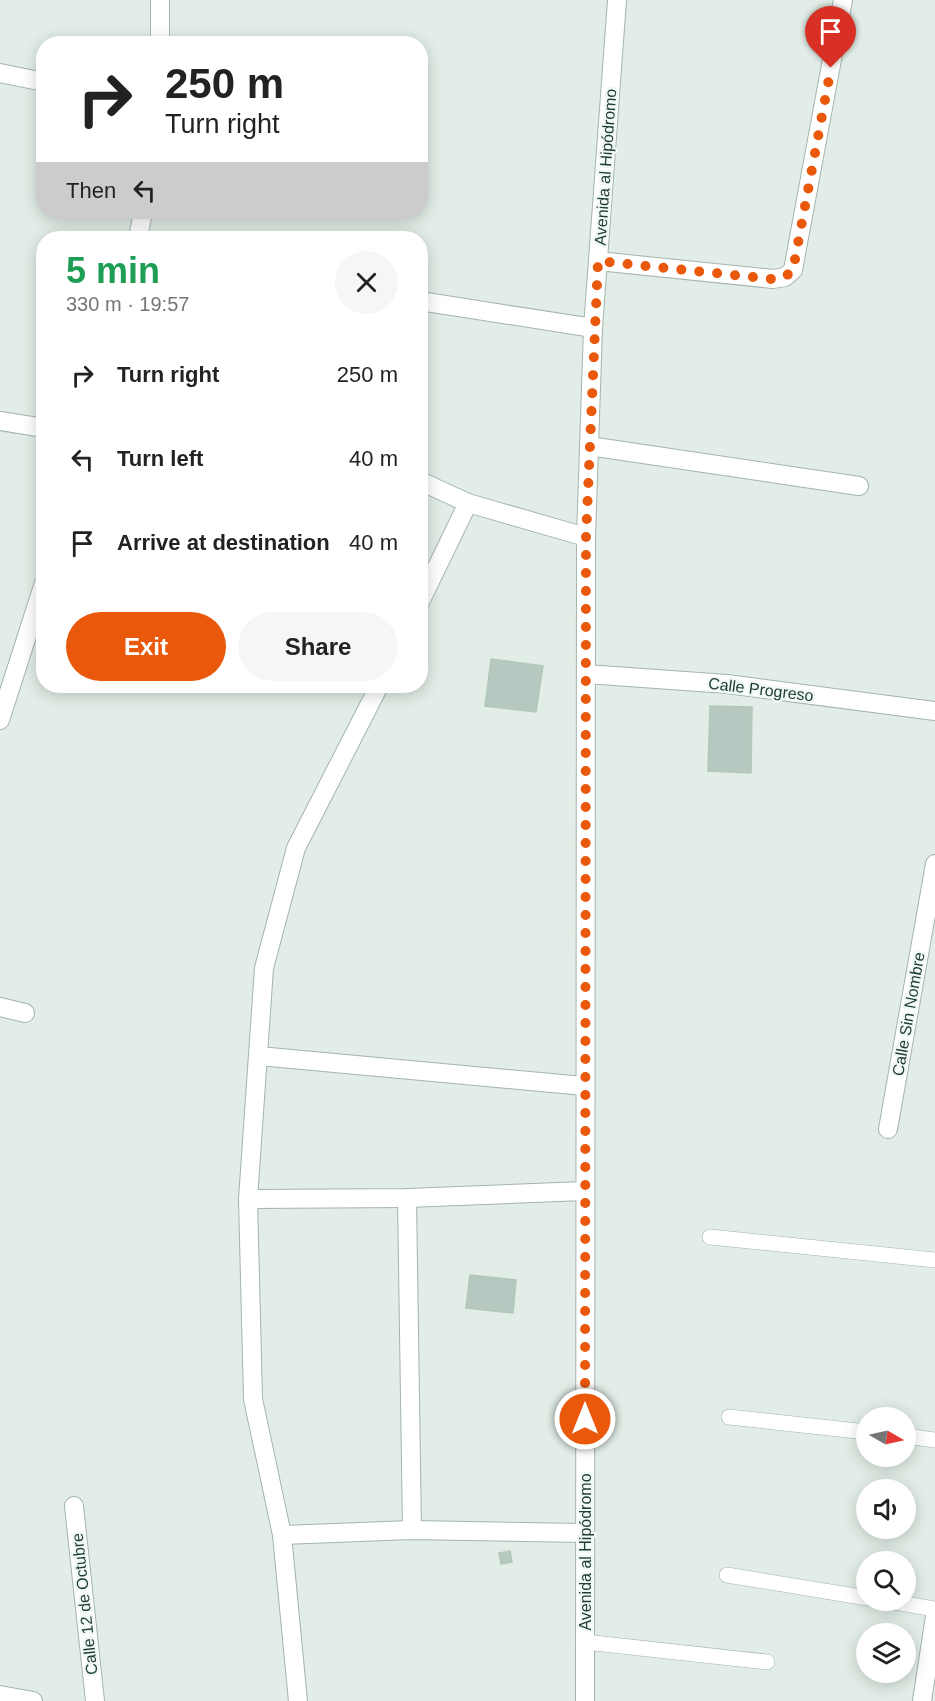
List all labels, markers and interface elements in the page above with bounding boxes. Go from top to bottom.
pin [805,6,856,68]
icon: arrive [814,15,847,48]
icon: right [66,60,144,138]
text: 250 m [165,60,284,107]
street label: Avenida al Hipódromo [592,88,619,246]
text: Turn right [165,109,280,139]
icon: left [128,174,161,207]
text: Then [66,178,116,203]
text: 5 min [66,250,160,291]
button: close [335,251,398,314]
text: 330 m · 19:57 [66,293,189,315]
icon: right [66,359,99,392]
text: Turn right [117,362,219,387]
text: 250 m [337,362,398,387]
icon: left [66,443,99,476]
text: Turn left [117,446,203,471]
text: 40 m [349,446,398,471]
icon: arrive [66,527,99,560]
text: Arrive at destination [117,530,330,555]
text: 40 m [349,530,398,555]
button: Exit [66,612,226,681]
button: Share [238,612,398,681]
street label: Calle Progreso [707,675,815,704]
street label: Calle Sin Nombre [889,951,928,1077]
position arrow [553,1387,617,1451]
north arrow [856,1407,916,1467]
map controls [856,1407,916,1683]
street label: Avenida al Hipódromo [577,1473,594,1631]
button: sound [856,1479,916,1539]
street label: Calle 12 de Octubre [69,1532,100,1676]
button: search [856,1551,916,1611]
button: layers [856,1623,916,1683]

